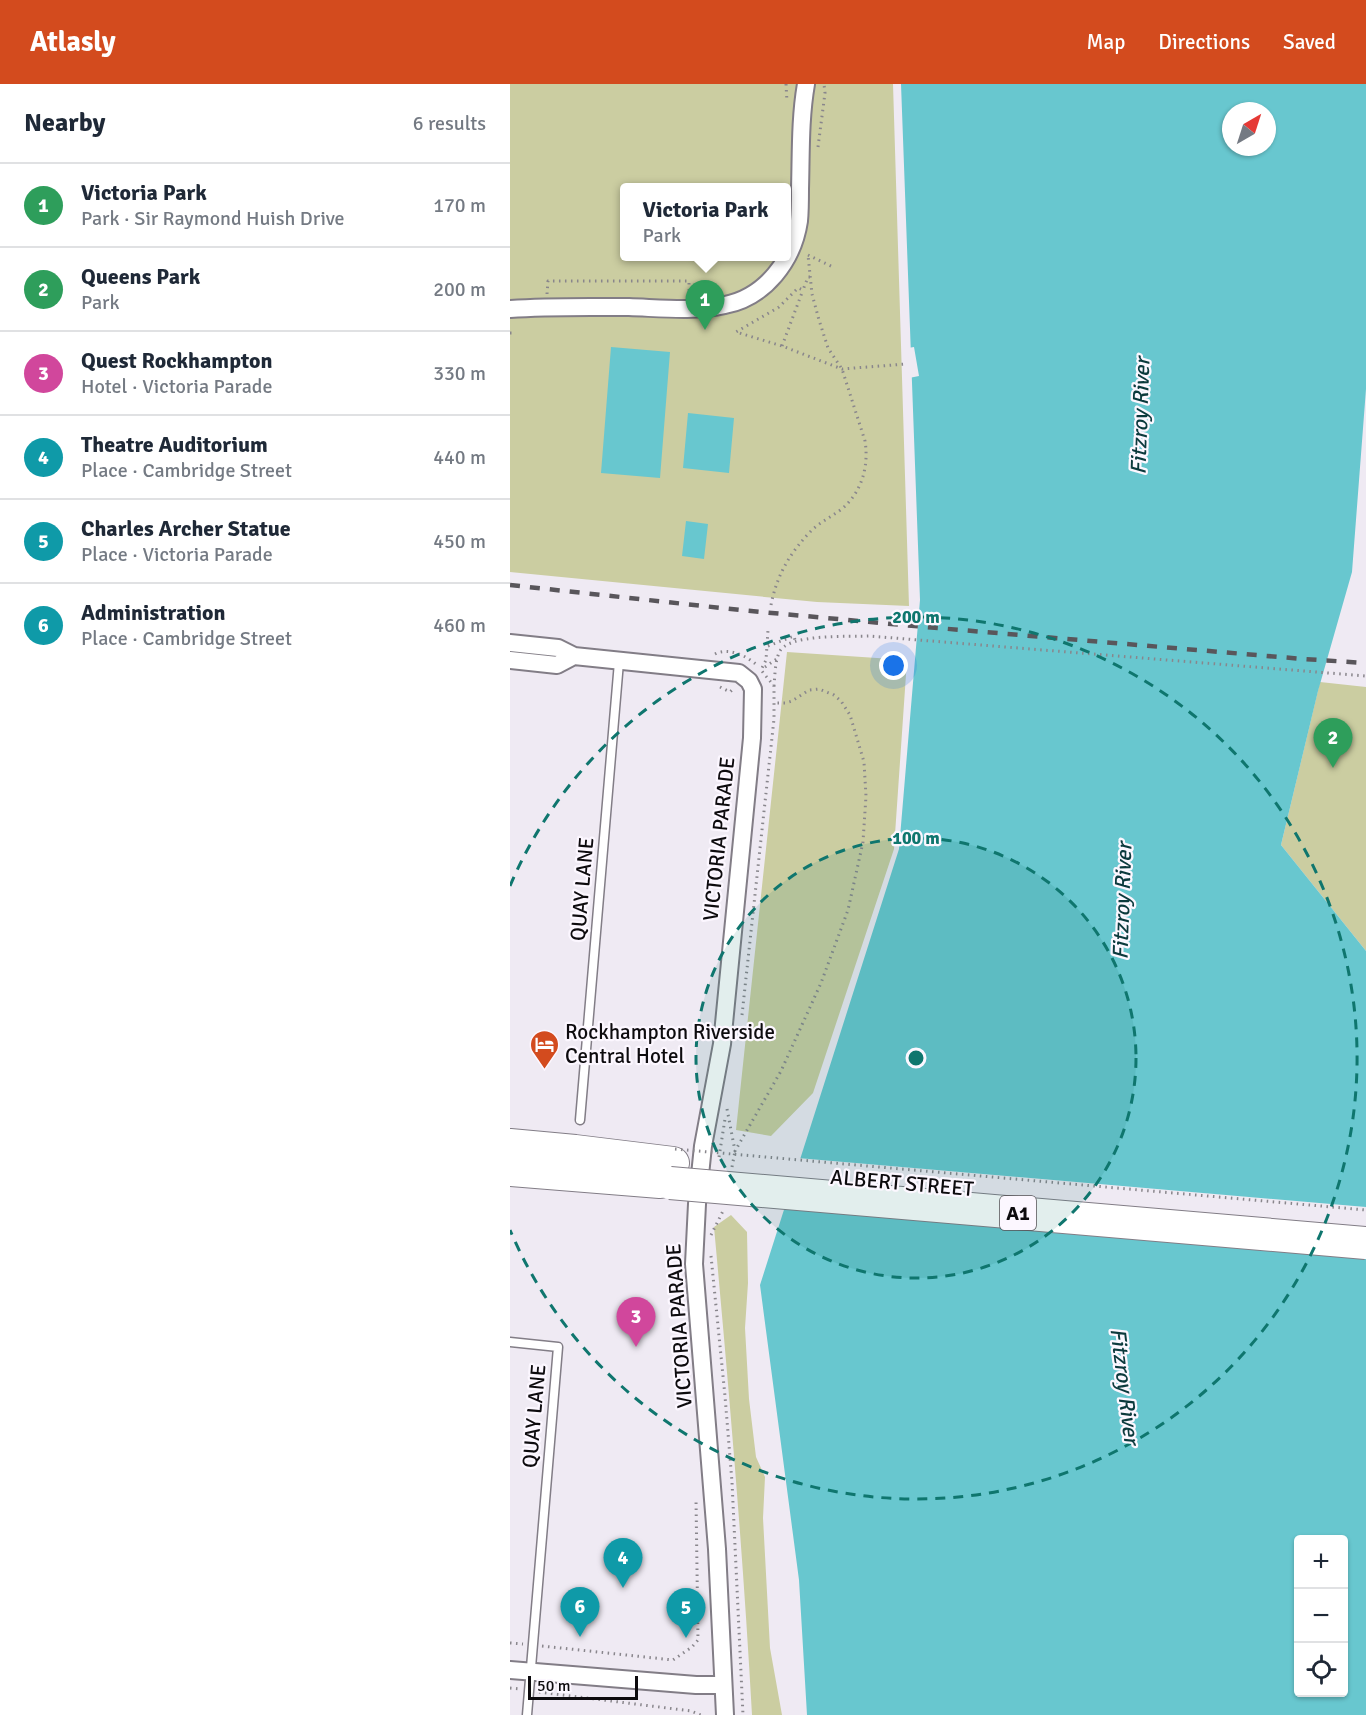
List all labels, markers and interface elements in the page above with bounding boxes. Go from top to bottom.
text: Atlasly [30,25,116,59]
text: Map [1087,29,1125,55]
text: Directions [1158,29,1250,55]
text: Saved [1283,29,1336,55]
north arrow [1222,102,1276,156]
text: Nearby [24,107,105,139]
text: 6 results [413,111,486,136]
text: Victoria Park [81,179,207,206]
popup [620,183,791,261]
text: 1 [38,193,49,218]
text: 170 m [433,193,486,218]
text: Victoria Park [643,196,768,223]
text: Park · Sir Raymond Huish Drive [81,206,345,231]
text: Park [643,223,681,248]
text: Queens Park [81,263,200,290]
text: 2 [38,277,49,302]
text: 200 m [433,277,486,302]
pin: 1 [686,280,724,330]
text: Park [81,290,119,315]
text: Quest Rockhampton [81,347,273,374]
water label: Fitzroy River [1124,354,1156,475]
text: 3 [38,361,49,386]
text: 330 m [433,361,486,386]
text: Hotel · Victoria Parade [81,374,272,399]
text: Theatre Auditorium [81,431,268,458]
text: 4 [38,445,49,470]
text: 440 m [433,445,486,470]
text: Place · Cambridge Street [81,458,292,483]
text: Charles Archer Statue [81,515,291,542]
text: 5 [38,529,49,554]
text: 450 m [433,529,486,554]
text: Place · Victoria Parade [81,542,273,567]
text: Administration [81,599,226,626]
text: 200 m [892,606,940,628]
text: 6 [38,613,49,638]
text: 460 m [433,613,486,638]
text: Place · Cambridge Street [81,626,292,651]
your location [879,651,908,680]
pin: 2 [1314,718,1352,768]
street label: VICTORIA PARADE [697,756,741,922]
text: 100 m [892,827,940,849]
street label: QUAY LANE [565,836,599,942]
water label: Fitzroy River [1106,839,1138,960]
place label: Rockhampton Riverside Central Hotel [565,1019,775,1069]
hotel icon: Rockhampton Riverside Central Hotel [528,1028,560,1070]
centre of rings [906,1048,926,1068]
street label: ALBERT STREET [829,1164,975,1202]
road number: A1 [1000,1196,1036,1230]
street label: VICTORIA PARADE [660,1243,698,1409]
pin: 3 [616,1298,656,1347]
water label: Fitzroy River [1104,1326,1146,1449]
street label: QUAY LANE [517,1363,551,1469]
map controls [1294,1535,1348,1697]
button: + [1294,1535,1348,1589]
pin: 4 [604,1538,642,1588]
pin: 6 [560,1588,600,1637]
pin: 5 [666,1588,705,1638]
button: − [1294,1589,1348,1643]
button: locate [1294,1643,1348,1697]
scale bar [528,1673,638,1700]
text: 50 m [537,1676,571,1696]

